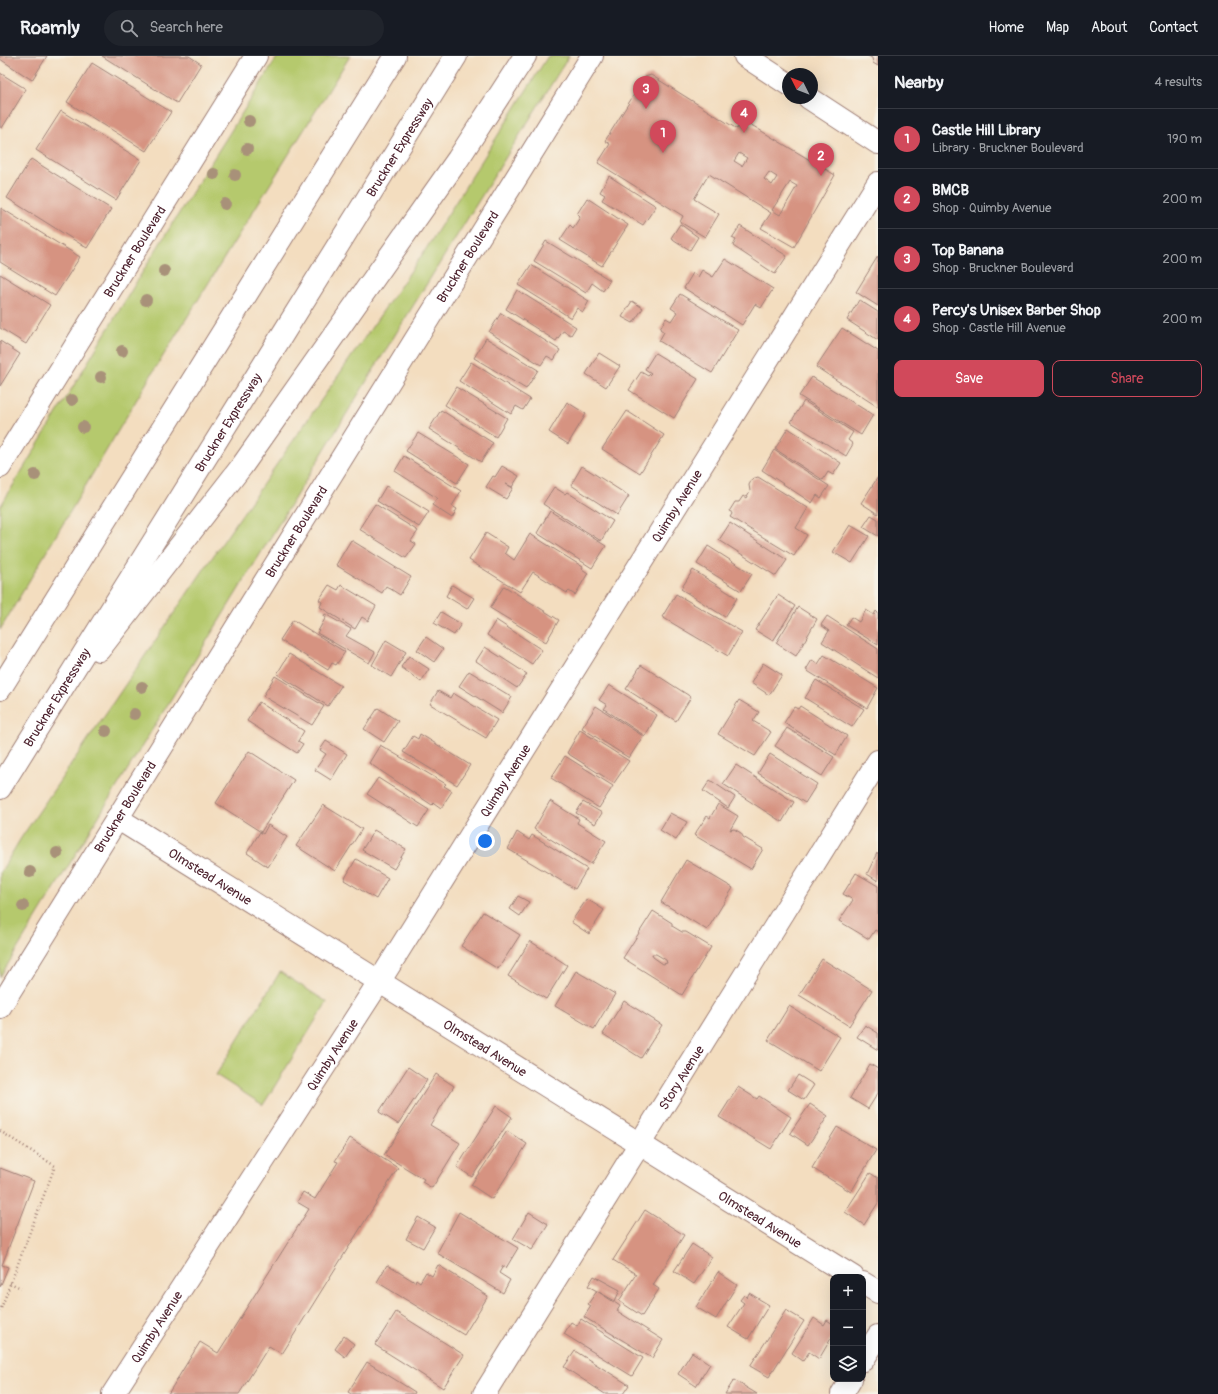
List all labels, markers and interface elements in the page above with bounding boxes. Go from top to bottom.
search box [104,10,384,46]
text: Roamly [20,16,80,40]
icon: search [118,17,140,39]
text: Search here [150,18,223,37]
text: Home [989,19,1024,36]
text: Map [1046,19,1069,36]
text: About [1091,19,1127,36]
text: Contact [1149,19,1198,36]
north arrow [782,68,818,104]
text: Nearby [894,72,943,93]
text: 4 results [1155,74,1202,90]
pin: 3 [633,76,659,109]
street label: Bruckner Expressway [363,95,437,200]
pin: 4 [731,100,757,133]
pin: 1 [650,120,676,153]
text: Castle Hill Library [932,121,1040,140]
text: 1 [904,131,910,147]
text: 190 m [1167,131,1202,147]
text: Library · Bruckner Boulevard [932,140,1084,156]
pin: 2 [808,143,834,176]
text: BMCB [932,181,969,200]
text: 2 [903,191,911,207]
text: 200 m [1163,191,1202,207]
text: Shop · Quimby Avenue [932,200,1052,216]
street label: Bruckner Boulevard [101,203,170,301]
street label: Bruckner Boulevard [433,208,503,306]
text: Top Banana [932,241,1004,260]
text: 3 [903,251,911,267]
text: 200 m [1163,251,1202,267]
text: Shop · Bruckner Boulevard [932,260,1074,276]
text: Percy's Unisex Barber Shop [932,301,1101,320]
text: 4 [903,311,911,327]
text: 200 m [1163,311,1202,327]
text: Shop · Castle Hill Avenue [932,320,1066,336]
button: Save [894,360,1044,397]
button: Share [1052,360,1202,397]
street label: Bruckner Expressway [192,370,266,475]
street label: Quimby Avenue [649,466,706,546]
street label: Bruckner Boulevard [262,483,331,581]
street label: Bruckner Expressway [21,645,94,750]
street label: Quimby Avenue [477,741,535,820]
street label: Bruckner Boulevard [91,758,160,856]
your location [475,831,495,851]
street label: Olmstead Avenue [165,845,255,909]
street label: Quimby Avenue [304,1016,362,1094]
street label: Olmstead Avenue [440,1016,530,1081]
street label: Story Avenue [656,1042,708,1113]
street label: Olmstead Avenue [715,1188,805,1252]
map controls [830,1274,866,1382]
button: + [830,1274,866,1310]
street label: Quimby Avenue [128,1288,187,1366]
button: − [830,1310,866,1346]
button: layers [830,1346,866,1382]

